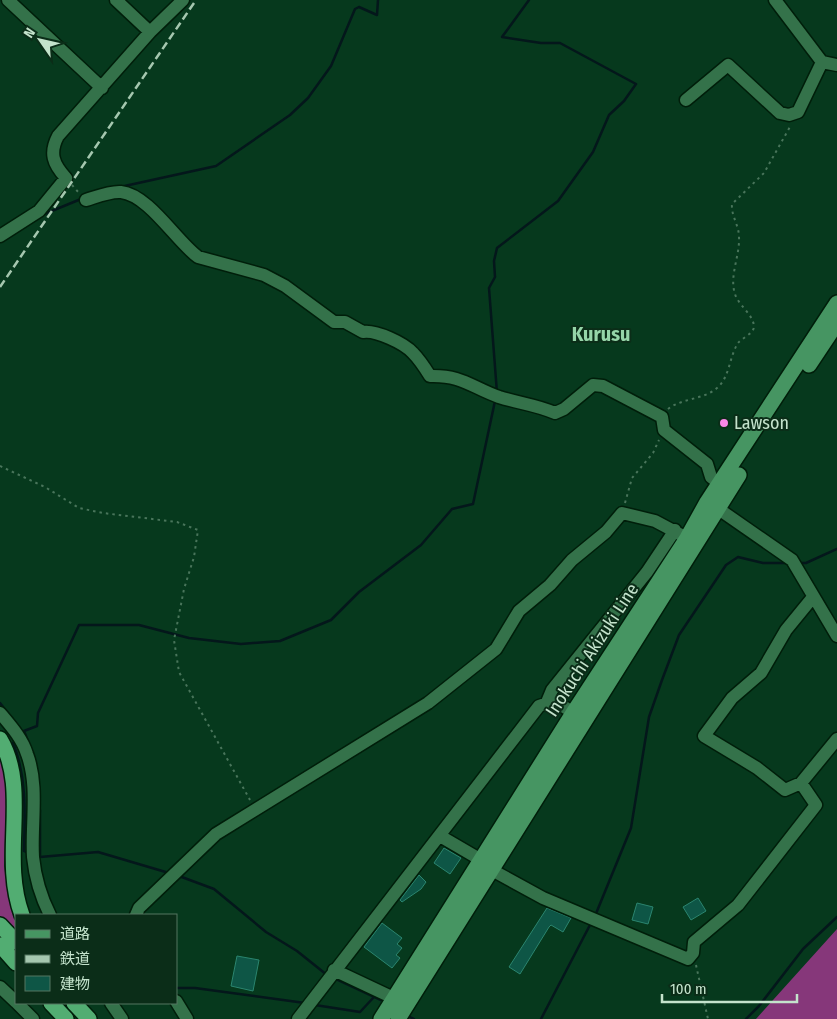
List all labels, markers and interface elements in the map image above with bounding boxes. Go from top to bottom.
north arrow [15,15,65,65]
text: N [20,25,39,41]
district label: Kurusu [572,322,630,346]
place label: Lawson [734,412,789,434]
marker: Lawson [718,417,730,429]
street label: Inokuchi Akizuki Line [541,579,643,721]
legend [15,914,178,1004]
text: 道路 [60,925,90,943]
text: 鉄道 [60,950,90,968]
scale bar [662,972,797,1004]
text: 建物 [60,975,90,993]
text: 100 m [670,980,707,998]

